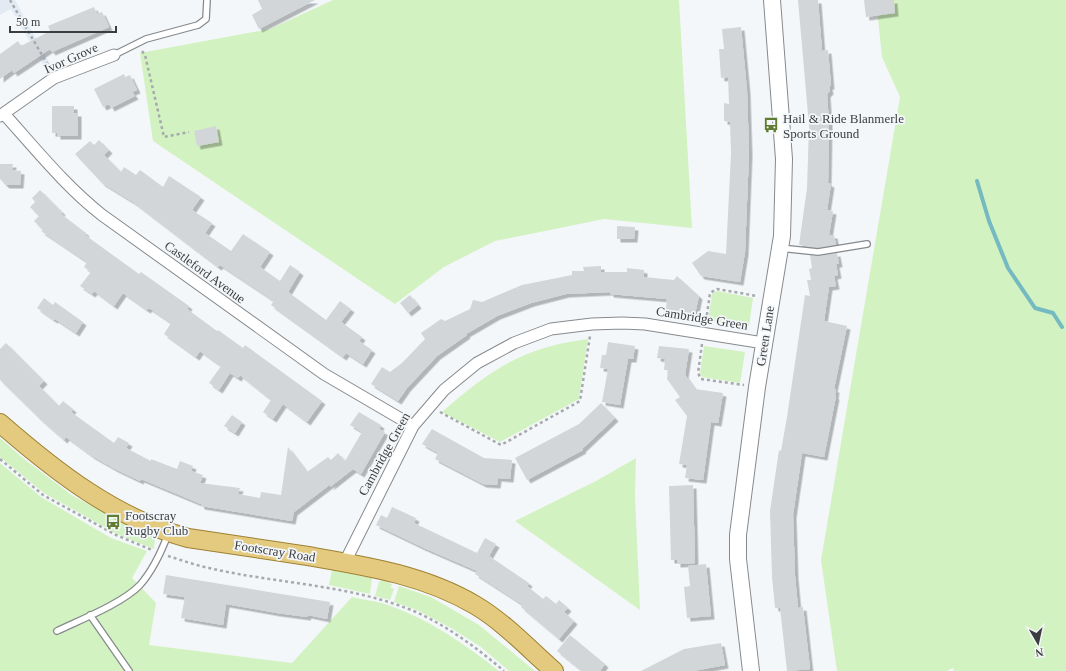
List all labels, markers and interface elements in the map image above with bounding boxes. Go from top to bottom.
scale bar [10,8,116,34]
text: 50 m [16,15,41,29]
street label: Ivor Grove [42,39,100,77]
place label: Hail & Ride Blanmerle Sports Ground [783,111,904,141]
bus stop icon: Hail & Ride Blanmerle Sports Ground [762,116,780,134]
street label: Castleford Avenue [162,238,248,306]
street label: Cambridge Green [655,303,749,333]
street label: Green Lane [753,304,777,367]
street label: Cambridge Green [355,409,413,498]
place label: Footscray Rugby Club [125,508,188,538]
bus stop icon: Footscray Rugby Club [104,513,122,531]
street label: Footscray Road [233,537,317,565]
north arrow [1018,623,1058,663]
text: N [1035,646,1044,659]

